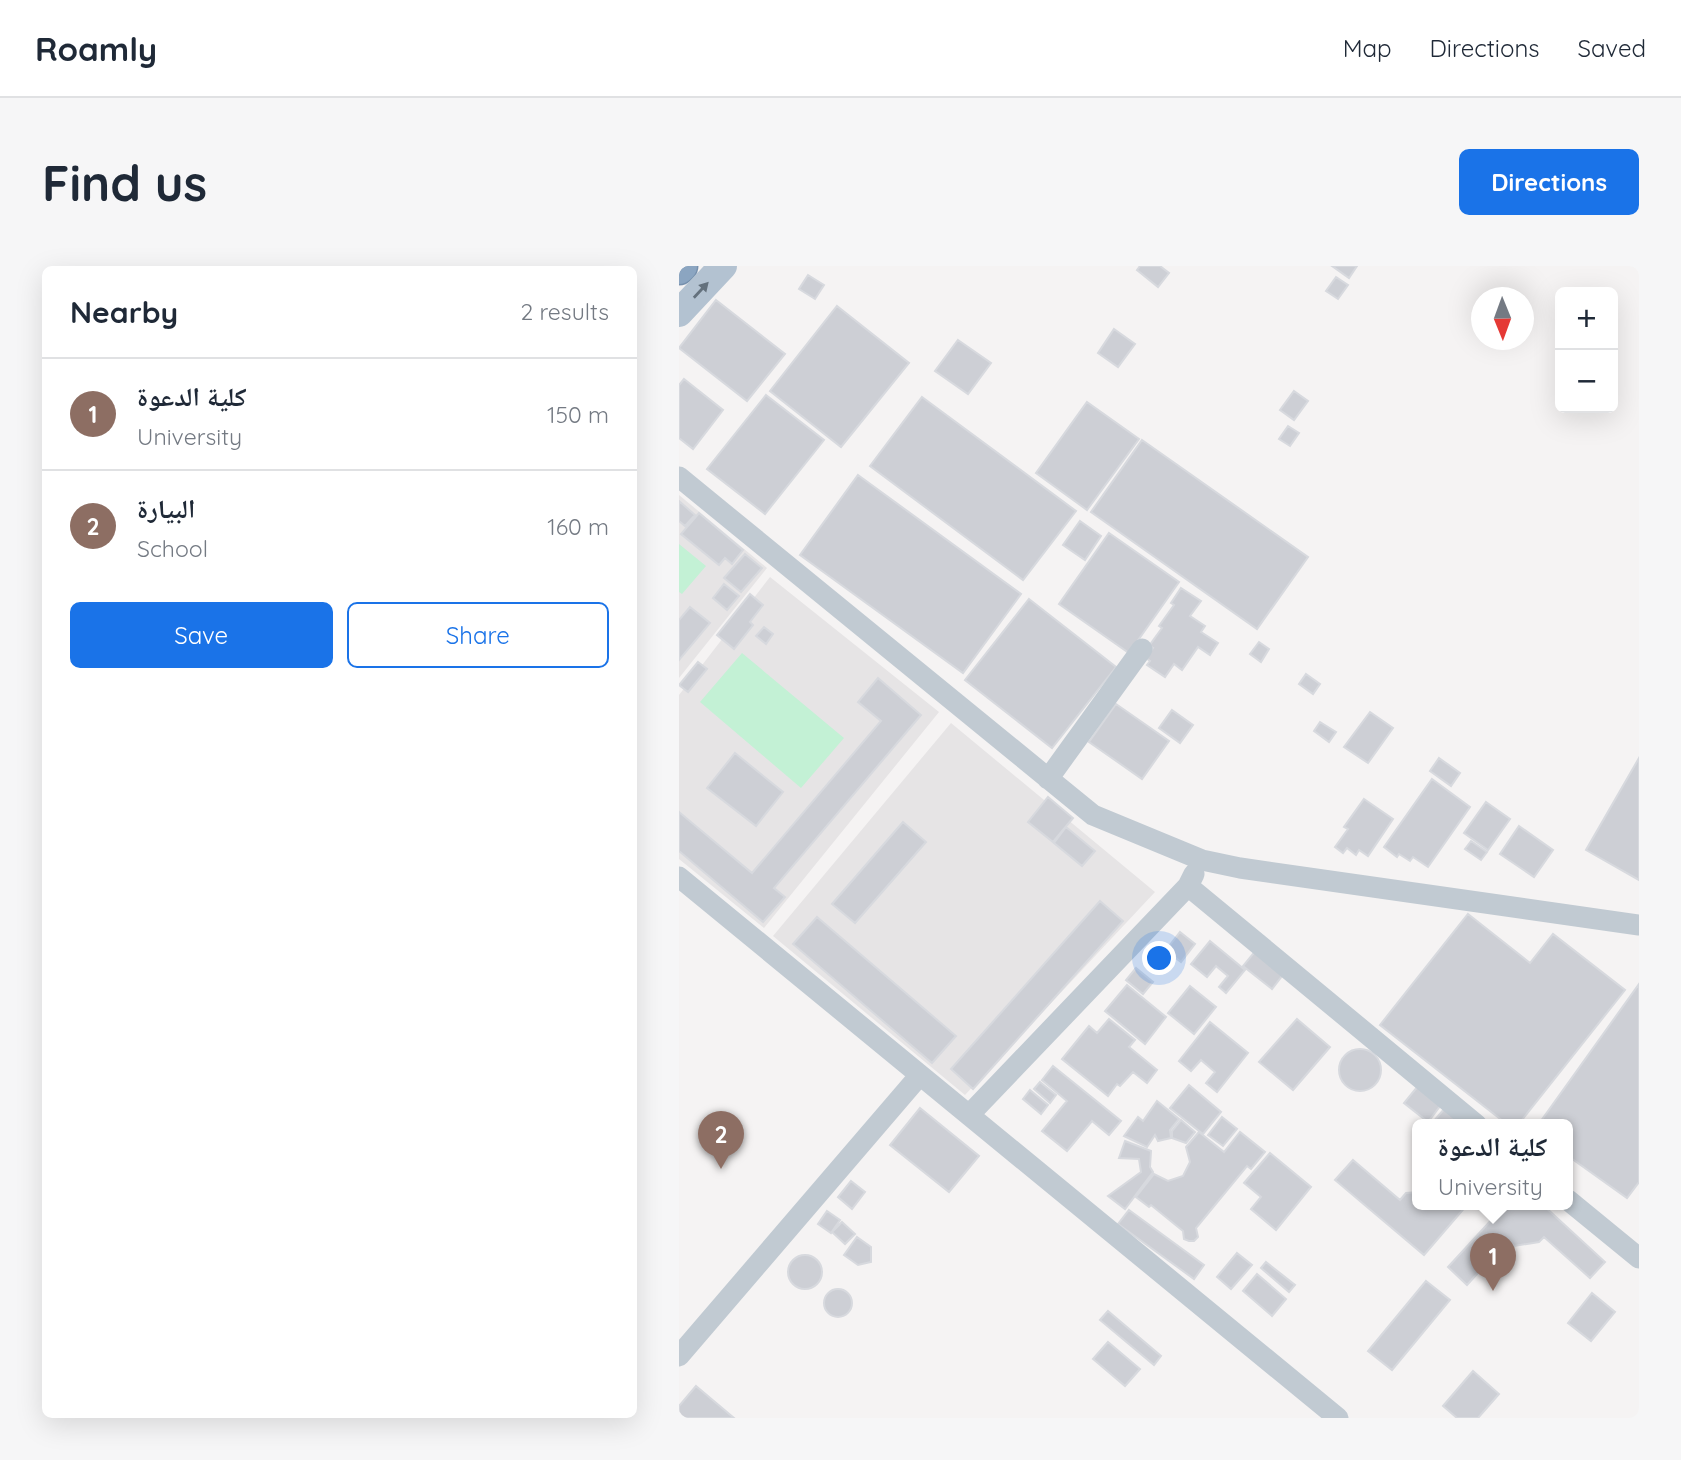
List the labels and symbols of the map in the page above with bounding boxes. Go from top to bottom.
one-way arrow [693,281,709,298]
north arrow [1471,287,1534,350]
your location [1142,941,1176,975]
pin: 2 [698,1111,744,1169]
pin: 1 [1470,1233,1516,1291]

